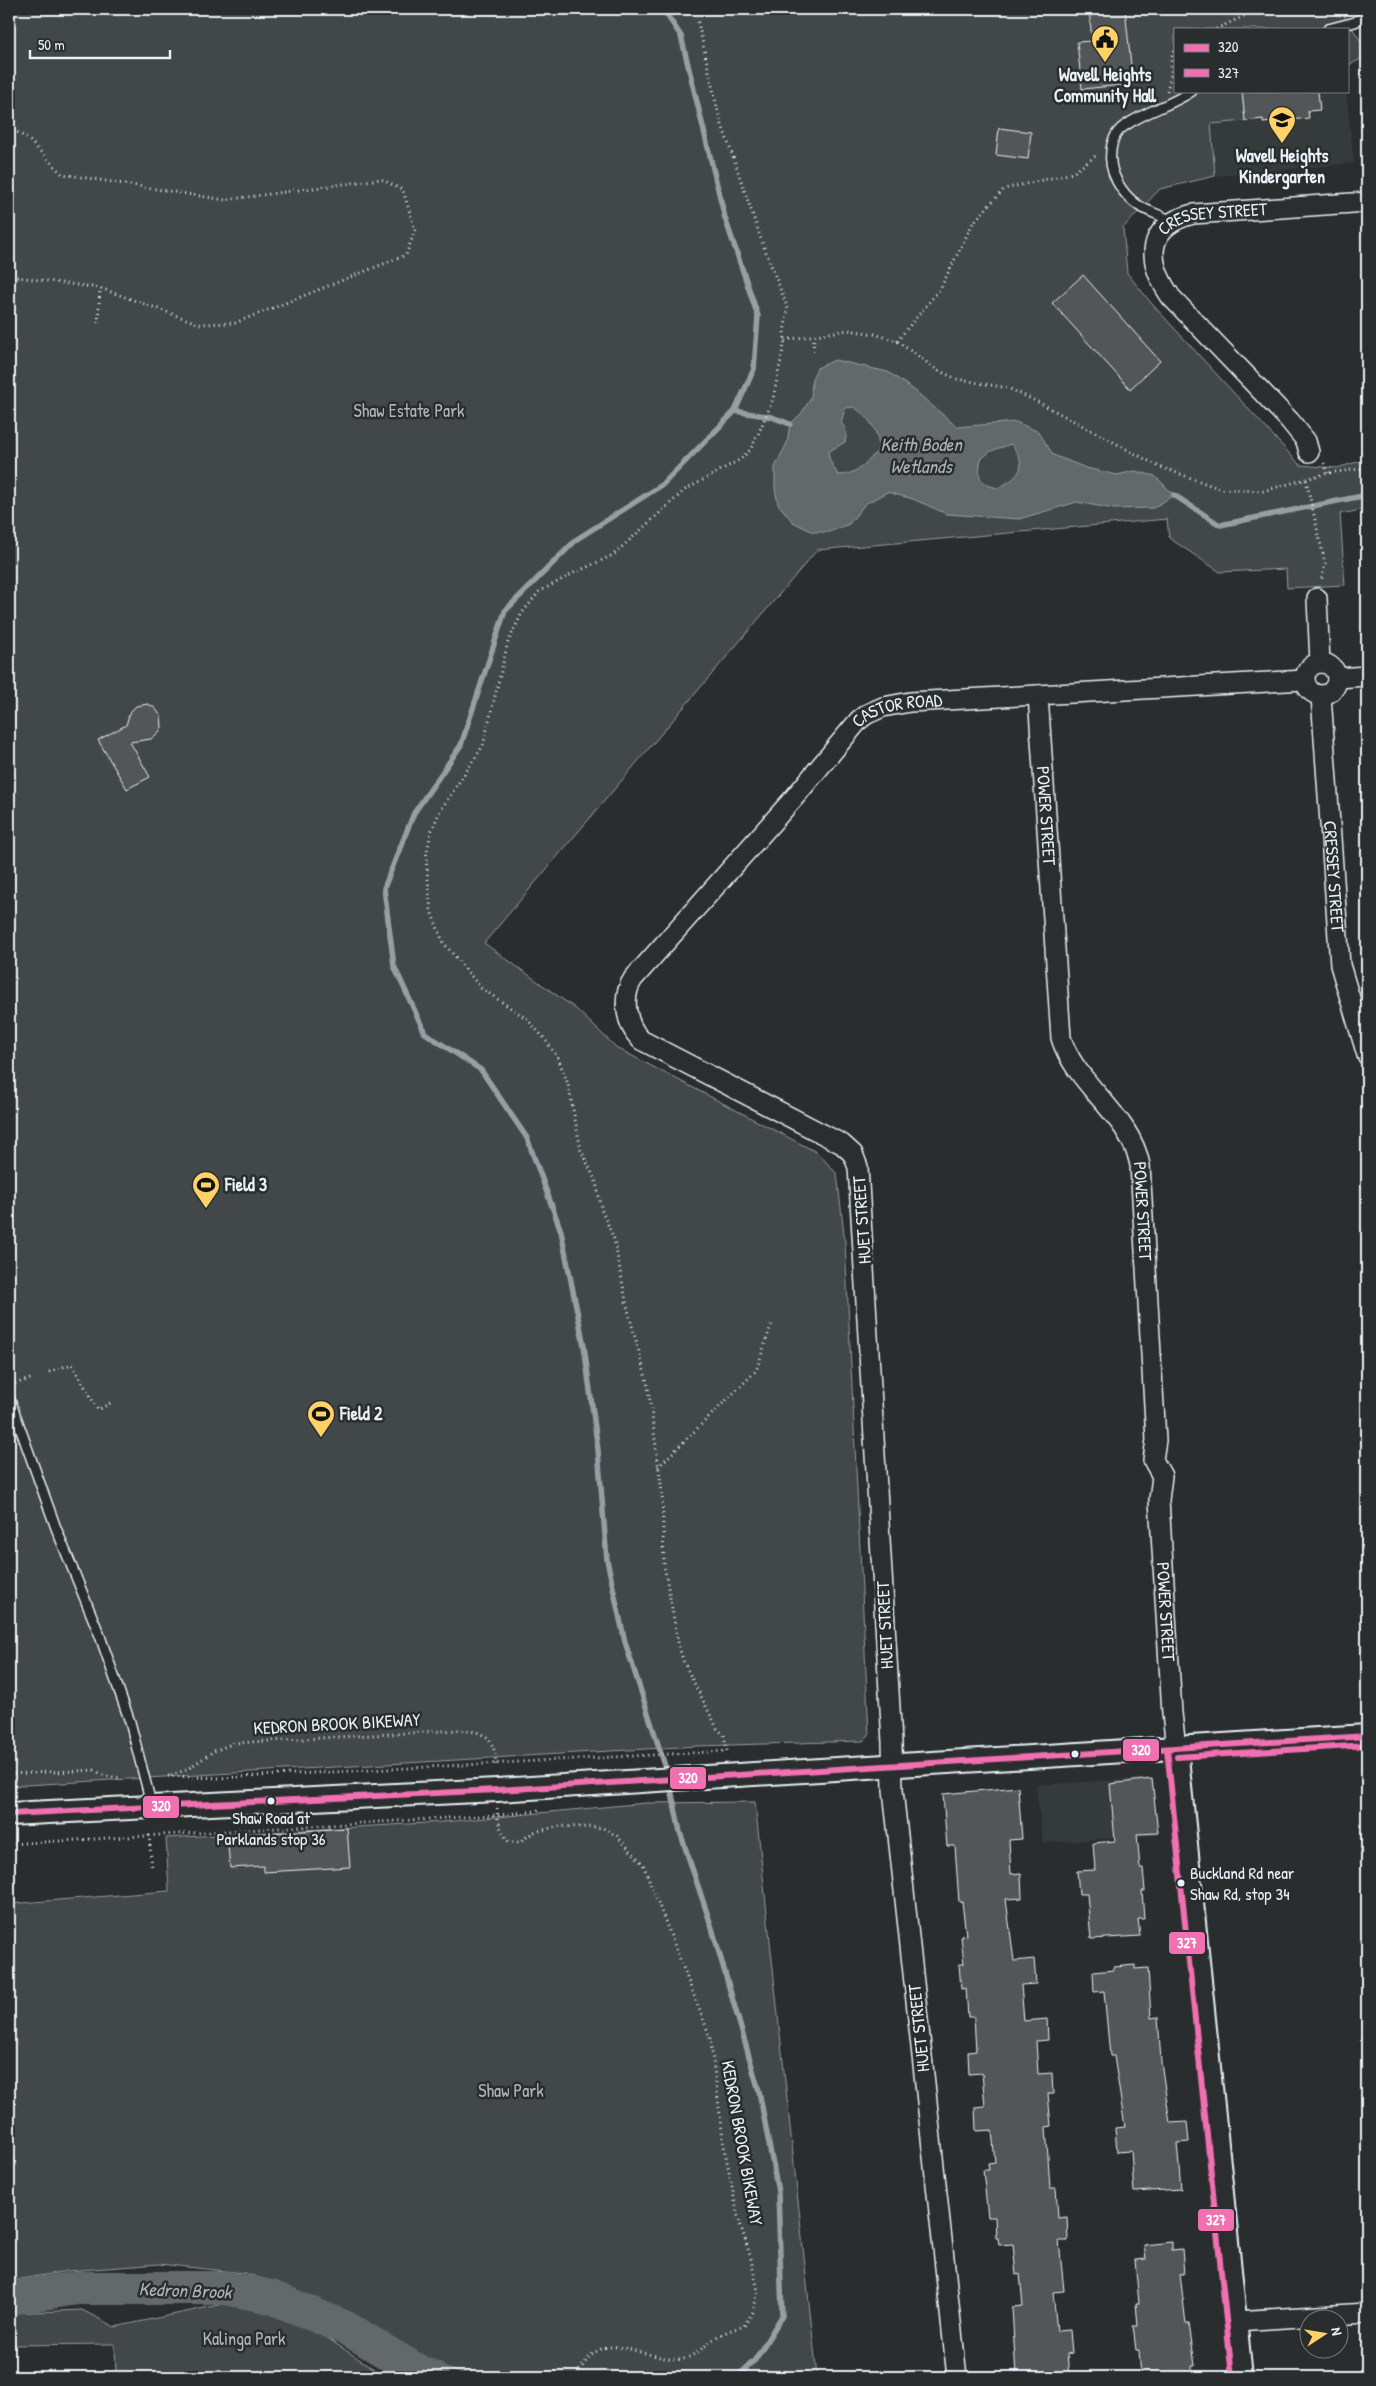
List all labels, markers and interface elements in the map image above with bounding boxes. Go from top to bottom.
public building icon: Wavell Heights Community Hall [1090,24,1120,63]
scale bar [30,28,170,60]
legend [1174,28,1348,92]
text: 50 m [38,34,65,55]
text: 320 [1218,36,1239,57]
place label: Wavell Heights Community Hall [1054,62,1157,109]
text: 327 [1218,62,1239,83]
school or university icon: Wavell Heights Kindergarten [1267,105,1297,144]
place label: Wavell Heights Kindergarten [1236,143,1328,190]
street label: CRESSEY STREET [1152,196,1269,240]
park label: Shaw Estate Park [353,398,465,423]
water label: Keith Boden Wetlands [880,431,963,479]
street label: CASTOR ROAD [845,687,943,732]
street label: POWER STREET [1031,765,1062,867]
street label: CRESSEY STREET [1318,820,1351,934]
street label: POWER STREET [1128,1161,1159,1262]
sports icon: Field 3 [191,1170,221,1209]
place label: Field 3 [224,1172,267,1197]
street label: HUET STREET [846,1175,877,1265]
sports icon: Field 2 [306,1399,336,1438]
place label: Field 2 [339,1401,383,1426]
street label: POWER STREET [1151,1561,1182,1663]
street label: HUET STREET [870,1580,899,1670]
street label: KEDRON BROOK BIKEWAY [253,1707,421,1740]
line badge: 320 [1122,1738,1160,1762]
text: 320 [1131,1740,1151,1759]
unlabelled marker [1070,1749,1080,1759]
line badge: 320 [669,1766,707,1790]
text: 320 [678,1768,698,1787]
line badge: 320 [142,1795,180,1819]
text: 320 [151,1796,171,1815]
marker: Shaw Road at Parklands stop 36 [266,1796,276,1806]
place label: Shaw Road at Parklands stop 36 [216,1806,326,1850]
place label: Buckland Rd near Shaw Rd, stop 34 [1190,1861,1295,1905]
marker: Buckland Rd near Shaw Rd, stop 34 [1176,1878,1186,1888]
line badge: 327 [1168,1931,1206,1955]
text: 327 [1177,1933,1197,1952]
street label: HUET STREET [901,1982,936,2073]
street label: KEDRON BROOK BIKEWAY [716,2058,769,2227]
park label: Shaw Park [478,2078,544,2103]
line badge: 327 [1197,2208,1235,2232]
text: 327 [1206,2210,1226,2229]
water label: Kedron Brook [138,2275,234,2305]
north arrow [1298,2308,1348,2358]
park label: Kalinga Park [203,2326,286,2351]
text: N [1327,2326,1347,2337]

